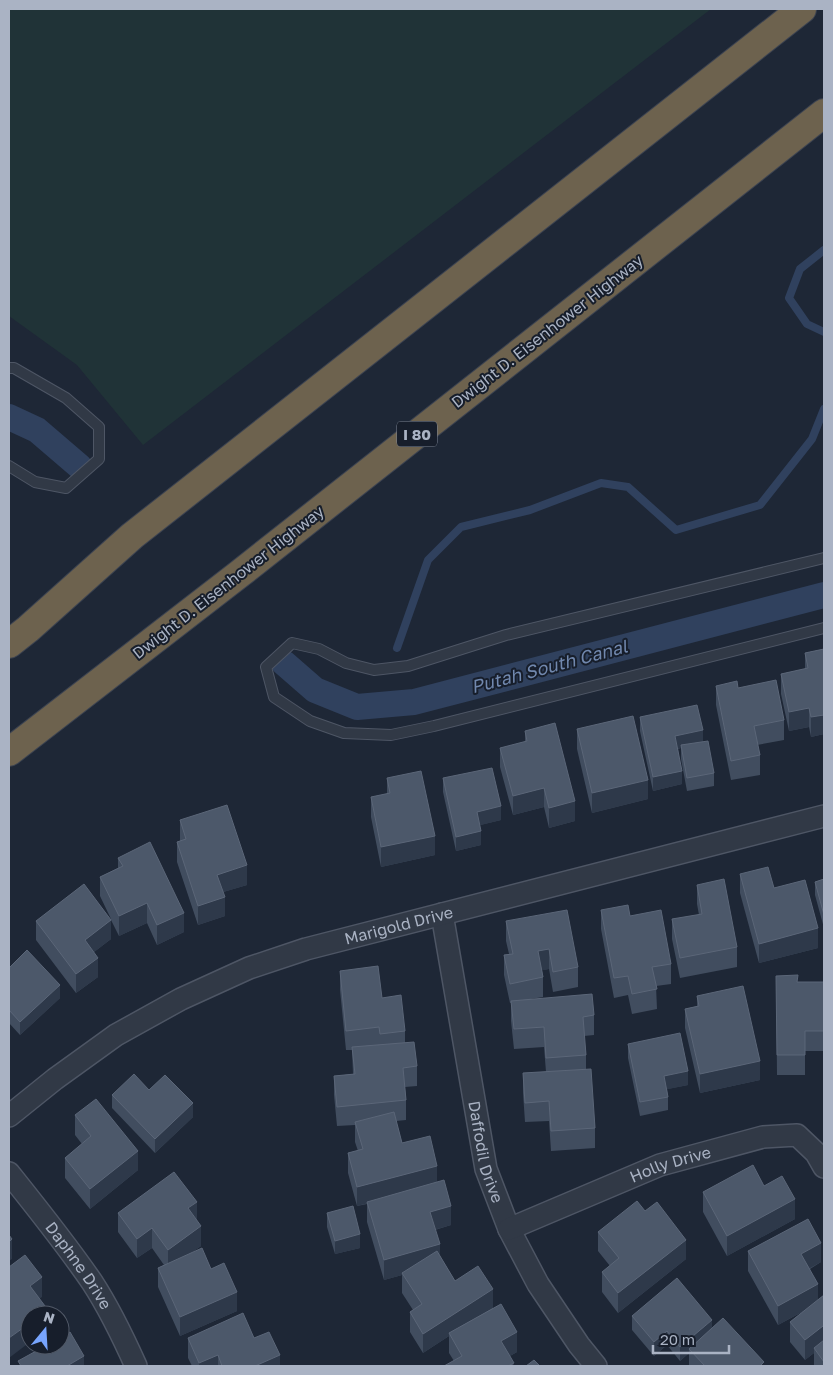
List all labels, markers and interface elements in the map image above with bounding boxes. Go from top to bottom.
street label: Dwight D. Eisenhower Highway [447,250,647,412]
road number: I 80 [397,422,437,446]
street label: Dwight D. Eisenhower Highway [128,501,328,663]
water label: Putah South Canal [468,634,631,697]
street label: Marigold Drive [342,902,455,949]
street label: Daffodil Drive [464,1099,508,1206]
street label: Holly Drive [626,1142,713,1187]
street label: Daphne Drive [41,1218,116,1313]
north arrow [20,1305,70,1355]
text: N [41,1307,57,1327]
scale bar [653,1322,729,1354]
text: 20 m [660,1330,695,1348]

